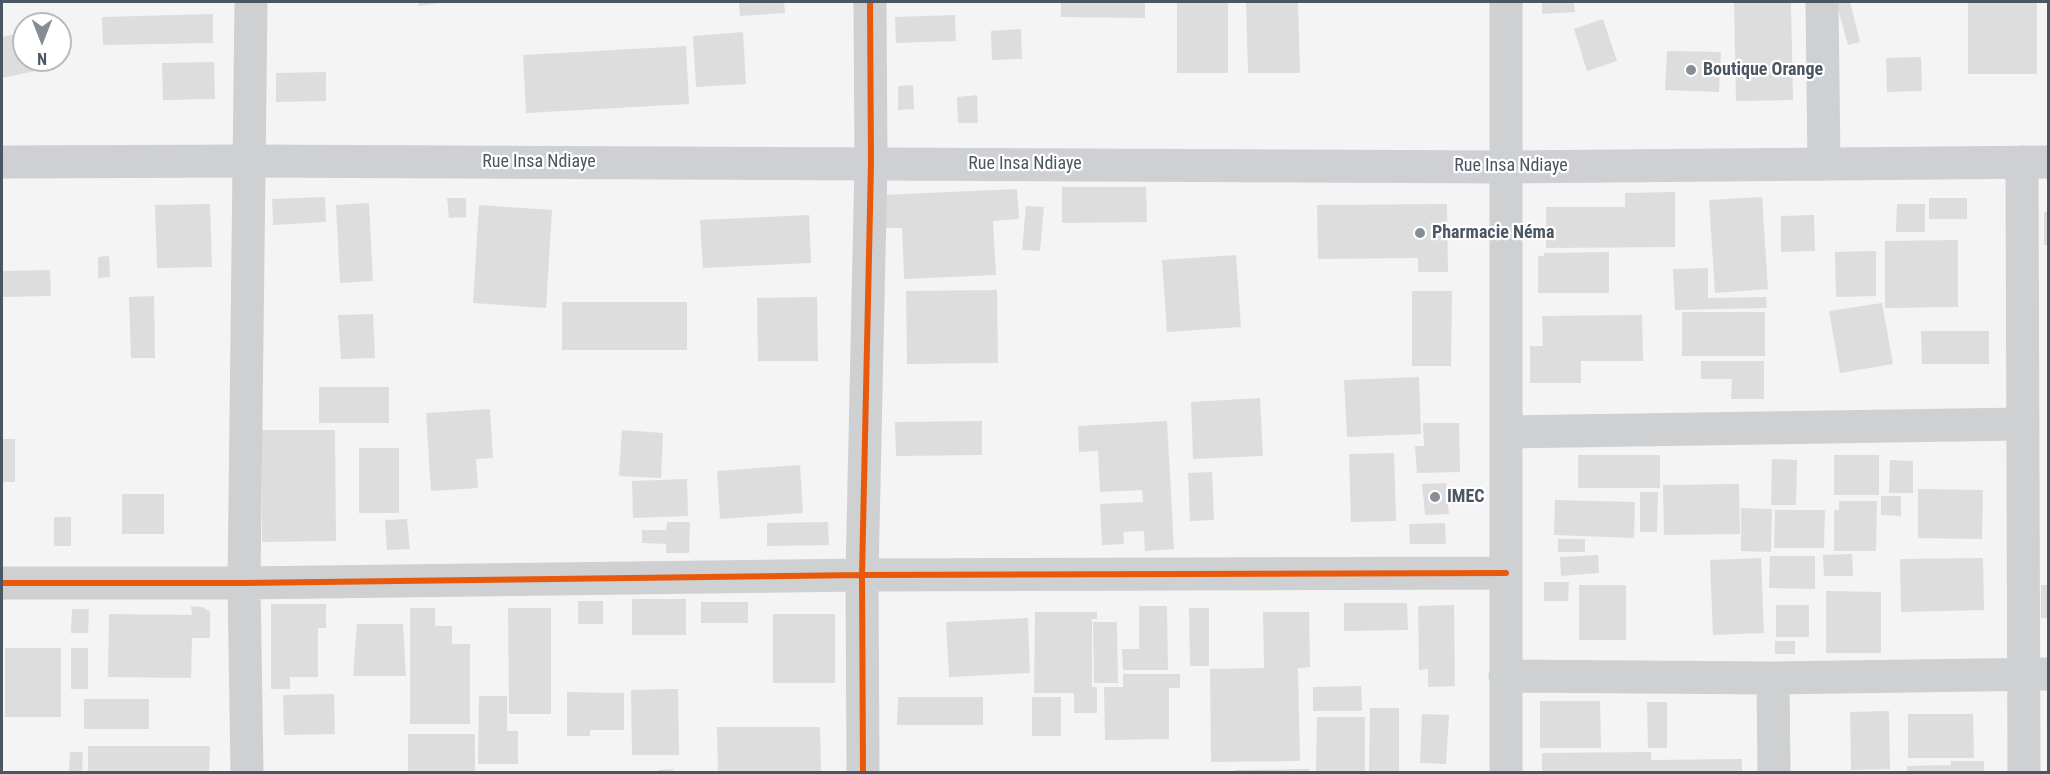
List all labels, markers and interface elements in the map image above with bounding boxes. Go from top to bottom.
north arrow [12,12,72,72]
text: N [37,49,47,68]
place label: Boutique Orange [1703,59,1823,81]
marker: Boutique Orange [1684,63,1698,77]
street label: Rue Insa Ndiaye [482,151,596,173]
street label: Rue Insa Ndiaye [968,153,1082,175]
street label: Rue Insa Ndiaye [1454,155,1568,177]
place label: Pharmacie Néma [1432,222,1554,244]
marker: Pharmacie Néma [1413,226,1427,240]
place label: IMEC [1447,486,1485,508]
marker: IMEC [1428,490,1442,504]

